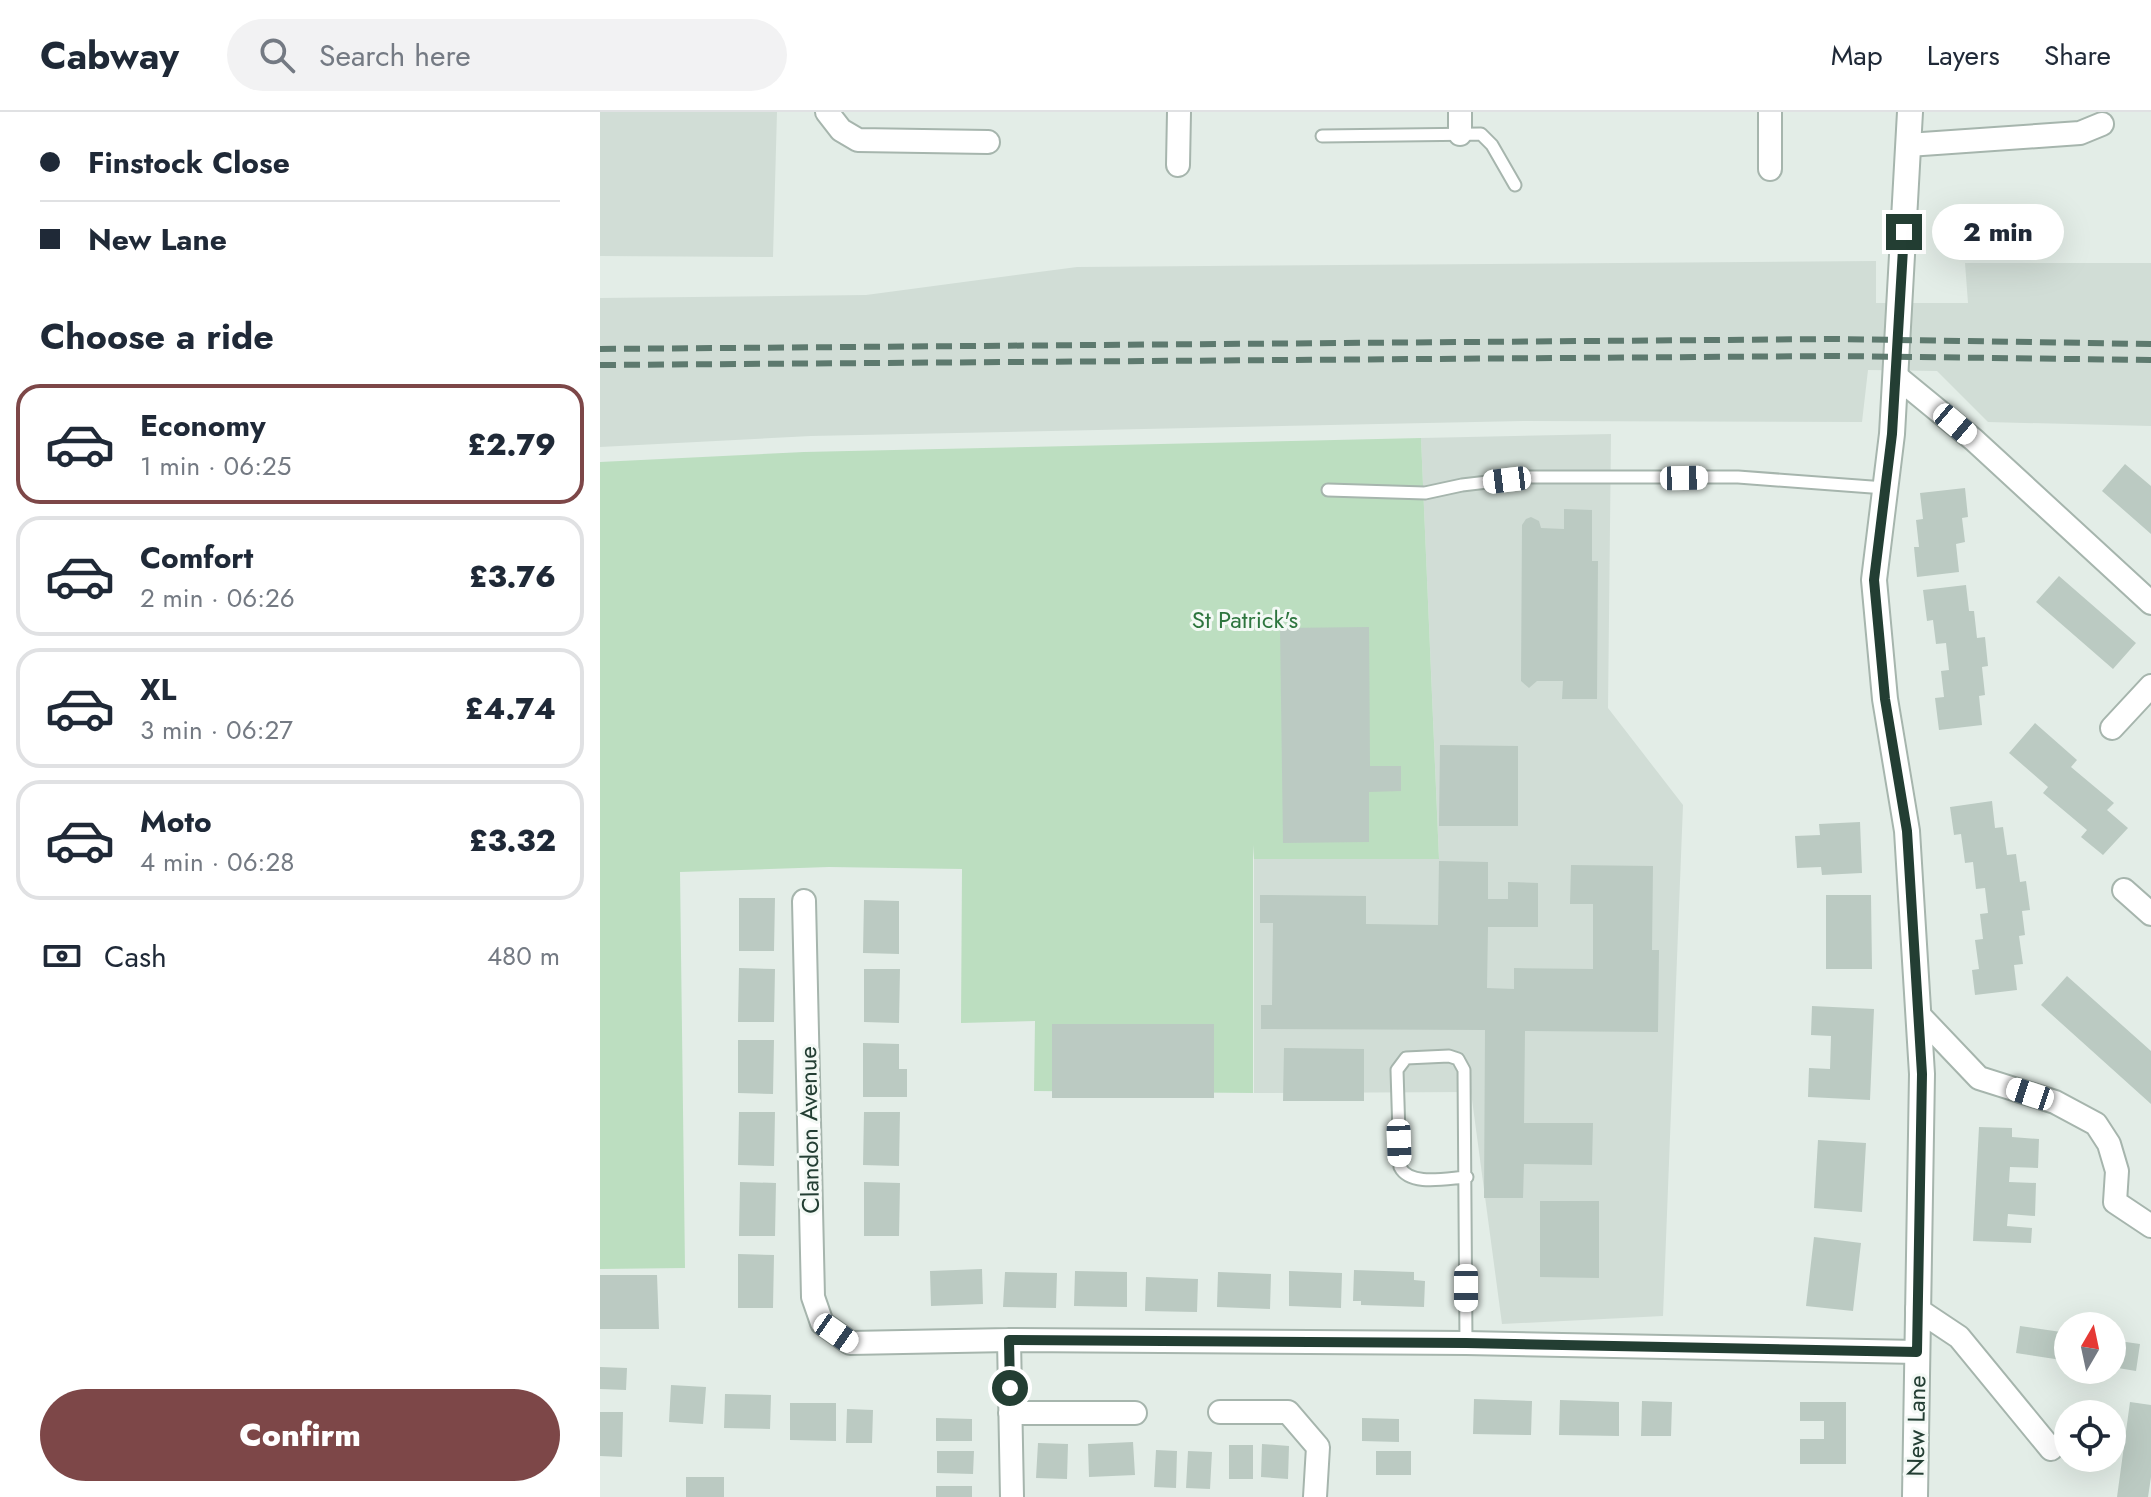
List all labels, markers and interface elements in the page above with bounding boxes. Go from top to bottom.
search box [227,19,787,91]
text: Cabway [40,28,179,83]
icon: search [255,33,299,77]
text: Search here [319,34,471,77]
text: Map [1831,35,1883,76]
text: Layers [1927,35,2000,76]
text: Share [2044,35,2111,76]
text: Finstock Close [88,141,290,184]
callout: 2 min [1932,204,2064,260]
text: 2 min [1963,213,2033,251]
route end [1886,214,1922,250]
text: New Lane [88,218,227,261]
text: Choose a ride [40,310,274,362]
car [1929,399,1981,449]
text: Economy [140,404,266,447]
icon: car [44,408,116,480]
text: £2.79 [467,423,556,466]
text: 1 min · 06:25 [140,447,291,485]
car [1482,465,1532,495]
car [1660,466,1708,490]
text: Comfort [140,536,253,579]
icon: car [44,540,116,612]
text: £3.76 [469,555,556,598]
text: 2 min · 06:26 [140,579,295,617]
park label: St Patrick's [1192,602,1298,637]
text: XL [140,668,176,711]
icon: car [44,672,116,744]
text: £4.74 [465,687,556,730]
text: 3 min · 06:27 [140,711,293,749]
text: Moto [140,800,212,843]
icon: car [44,804,116,876]
text: £3.32 [469,819,556,862]
text: 4 min · 06:28 [140,843,294,881]
icon: cash [40,934,84,978]
text: Cash [104,935,167,978]
text: 480 m [487,937,560,975]
street label: Clandon Avenue [790,1046,828,1214]
car [2003,1075,2057,1113]
car [1386,1119,1412,1167]
car [1454,1264,1478,1312]
car [809,1309,863,1357]
north arrow [2054,1312,2126,1384]
map controls [2054,1312,2126,1472]
route start [992,1370,1028,1406]
street label: New Lane [1898,1375,1934,1477]
button: Confirm [40,1389,560,1481]
button: locate [2054,1400,2126,1472]

